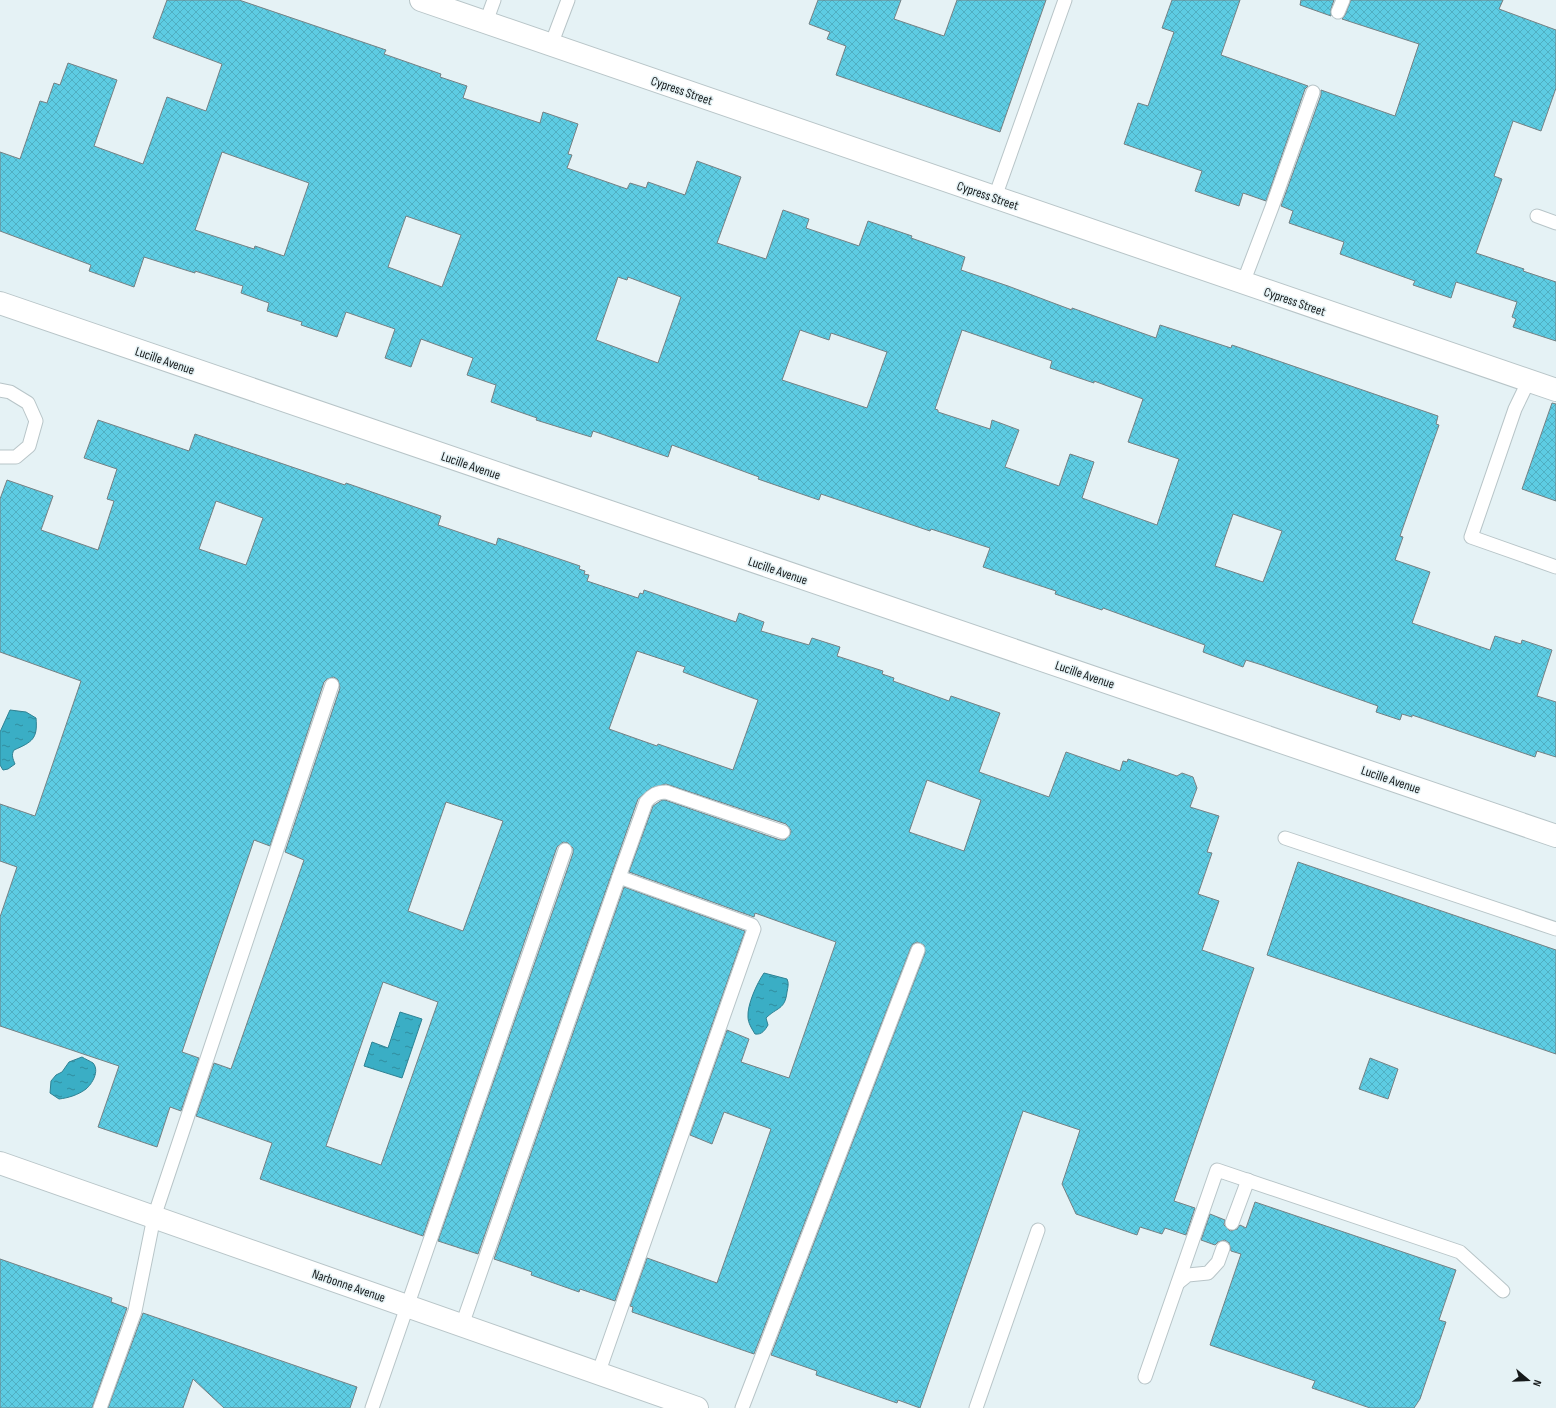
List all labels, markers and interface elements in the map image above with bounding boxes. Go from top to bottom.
street label: Cypress Street [649,73,715,109]
street label: Cypress Street [955,178,1021,214]
street label: Cypress Street [1262,284,1328,320]
street label: Lucille Avenue [133,343,196,379]
street label: Lucille Avenue [439,448,502,484]
street label: Lucille Avenue [746,553,809,589]
street label: Lucille Avenue [1053,657,1116,693]
street label: Lucille Avenue [1359,762,1422,798]
street label: Narbonne Avenue [310,1266,387,1306]
north arrow [1508,1360,1548,1400]
text: N [1530,1378,1544,1388]

